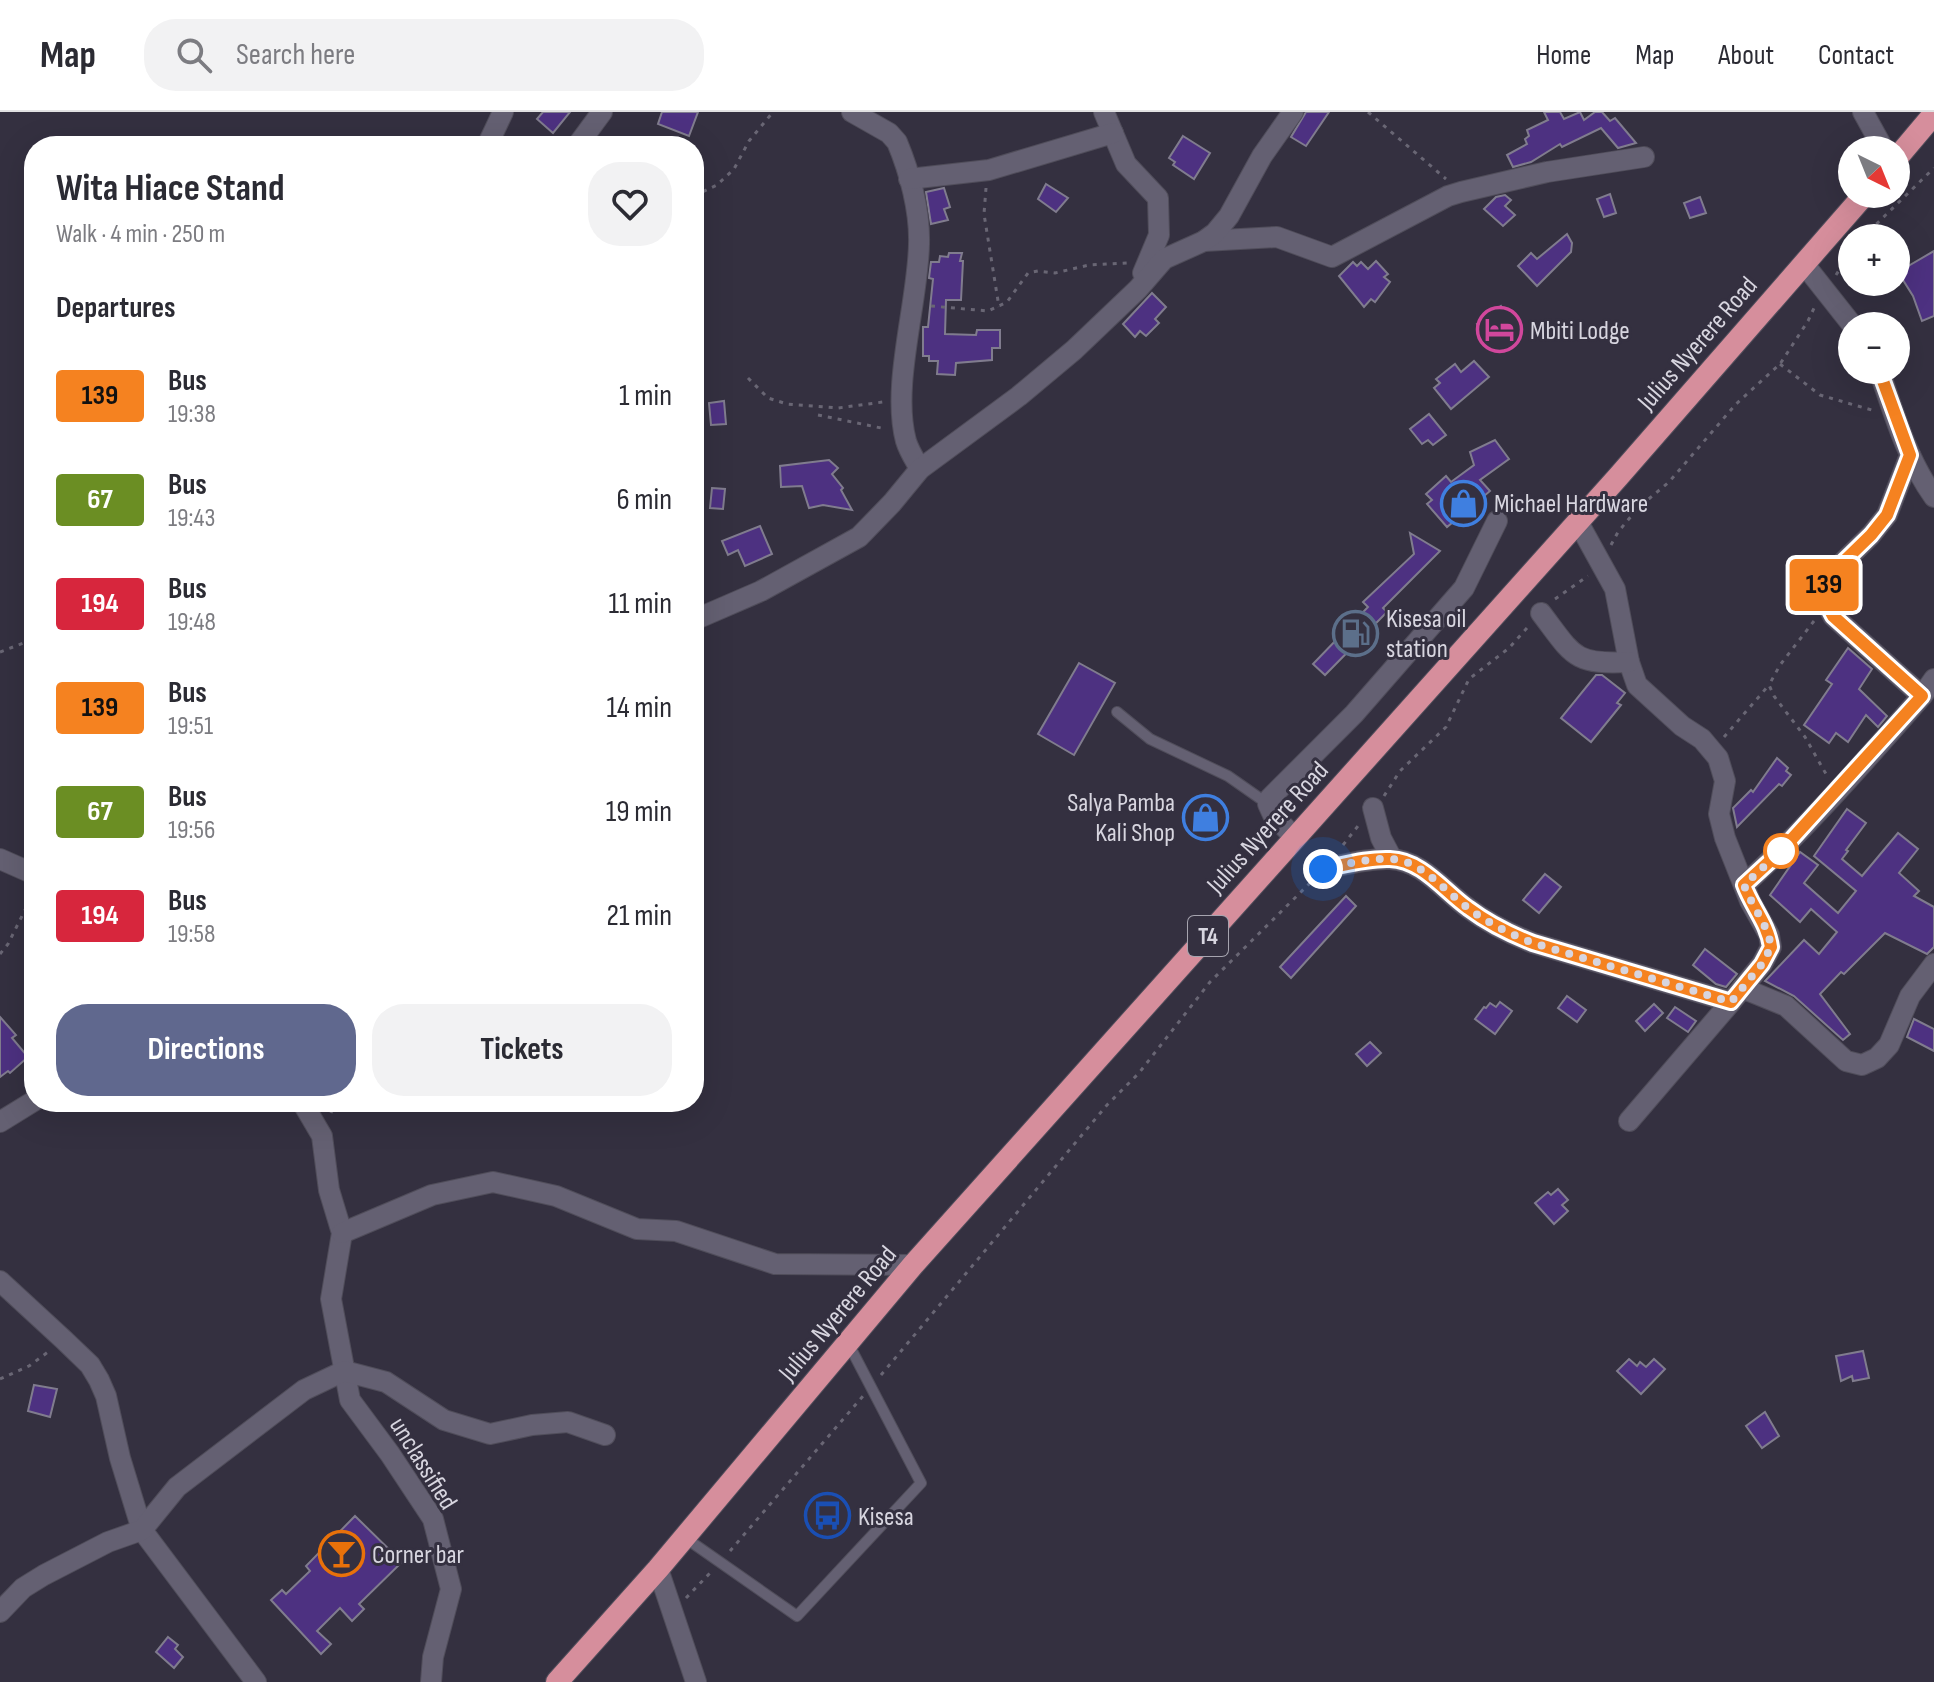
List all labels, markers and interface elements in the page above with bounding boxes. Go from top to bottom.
search box [144,19,704,91]
text: Map [40,33,96,78]
icon: search [172,33,216,77]
text: Search here [236,37,355,73]
text: Home [1536,39,1591,72]
text: Map [1635,39,1674,72]
text: About [1718,39,1774,72]
text: Contact [1818,39,1894,72]
north arrow [1838,136,1910,208]
map controls [1838,136,1910,384]
button: heart [588,162,672,246]
text: Wita Hiace Stand [56,166,285,211]
text: Walk · 4 min · 250 m [56,219,225,250]
button: + [1838,224,1910,296]
street label: Julius Nyerere Road [1631,271,1765,418]
text: Departures [56,290,176,326]
hotel icon: Mbiti Lodge [1475,306,1523,354]
button: − [1838,312,1910,384]
place label: Mbiti Lodge [1530,316,1630,347]
text: Bus [168,363,207,399]
text: 1 min [619,378,672,414]
text: 139 [82,379,118,412]
text: 19:38 [168,399,216,430]
text: Bus [168,467,207,503]
shop icon: Michael Hardware [1439,479,1487,527]
text: 6 min [616,482,672,518]
text: 67 [87,483,113,516]
place label: Michael Hardware [1494,489,1648,520]
text: 19:43 [168,503,215,534]
line badge: 139 [1778,559,1870,611]
text: 139 [1806,568,1842,601]
text: Bus [168,571,207,607]
text: 11 min [609,586,672,622]
text: 194 [81,587,119,620]
place label: Kisesa oil station [1386,604,1466,665]
text: 19:48 [168,607,216,638]
fuel station icon: Kisesa oil station [1331,609,1379,657]
text: Bus [168,675,207,711]
text: 14 min [607,690,672,726]
text: 139 [82,691,118,724]
text: 19:51 [168,711,213,742]
street label: Julius Nyerere Road [1200,756,1335,901]
text: Bus [168,779,207,815]
place label: Salya Pamba Kali Shop [1067,788,1175,849]
shop icon: Salya Pamba Kali Shop [1182,793,1230,841]
text: 19 min [606,794,672,830]
text: 67 [87,795,113,828]
text: 19:56 [168,815,215,846]
unlabelled marker [1764,834,1798,868]
your location [1303,849,1343,889]
text: Bus [168,883,207,919]
text: 21 min [607,898,672,934]
text: 194 [81,899,119,932]
road number: T4 [1188,916,1228,956]
text: 19:58 [168,919,215,950]
button: Directions [56,1004,356,1096]
button: Tickets [372,1004,672,1096]
street label: Julius Nyerere Road [772,1240,904,1389]
street label: unclassified [382,1412,463,1516]
bus stop icon: Kisesa [803,1492,851,1540]
place label: Kisesa [858,1502,914,1533]
bar icon: Corner bar [317,1530,365,1578]
place label: Corner bar [372,1540,465,1571]

